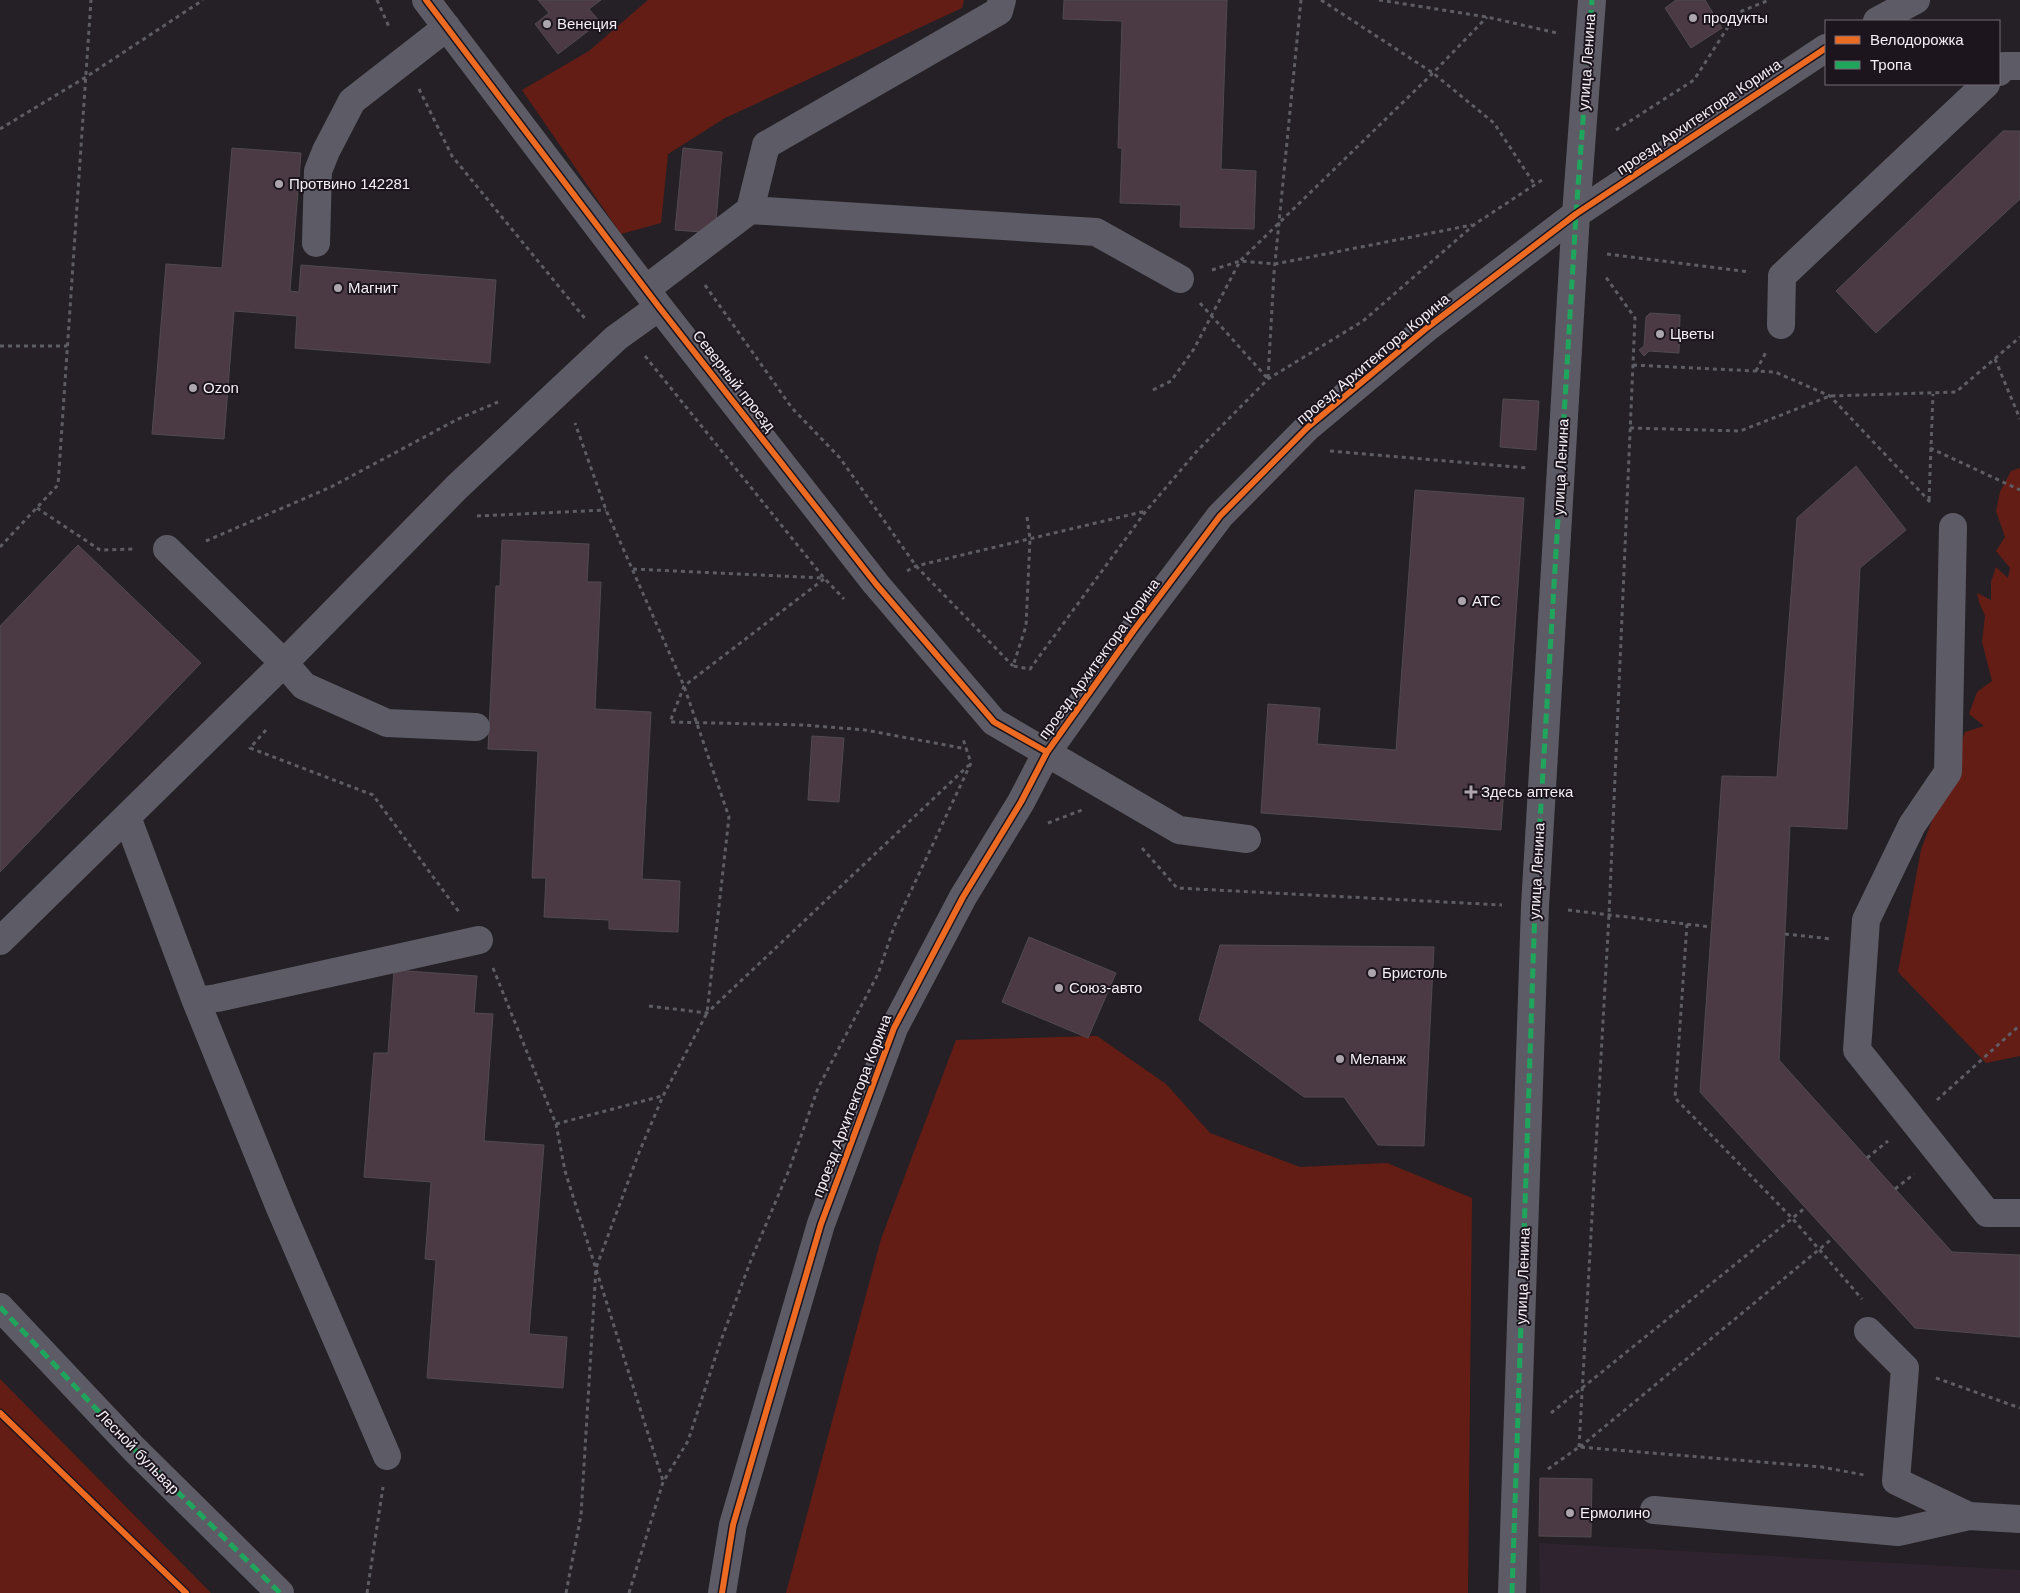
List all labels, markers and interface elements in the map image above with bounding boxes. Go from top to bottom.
place label: продукты [1703,9,1768,26]
street label: улица Ленина [1575,12,1598,111]
marker: продукты [1687,12,1699,24]
place label: Венеция [557,15,617,32]
marker: Венеция [541,18,553,30]
legend [1825,20,2000,85]
text: Велодорожка [1870,31,1964,48]
street label: проезд Архитектора Корина [1613,55,1785,178]
text: Тропа [1870,56,1912,73]
place label: Протвино 142281 [289,175,410,192]
marker: Протвино 142281 [273,178,285,190]
place label: Магнит [348,279,398,296]
marker: Магнит [332,282,344,294]
street label: проезд Архитектора Корина [1293,289,1453,428]
place label: Цветы [1670,325,1714,342]
street label: Северный проезд [690,327,779,435]
marker: Цветы [1654,328,1666,340]
place label: Ozon [203,379,239,396]
marker: Ozon [187,382,199,394]
street label: улица Ленина [1549,418,1572,516]
street label: проезд Архитектора Корина [1035,575,1163,742]
place label: АТС [1472,592,1501,609]
marker: АТС [1456,595,1468,607]
place label: Здесь аптека [1481,783,1574,800]
marker: Здесь аптека [1465,786,1477,798]
street label: улица Ленина [1525,822,1548,920]
place label: Бристоль [1382,964,1448,981]
marker: Бристоль [1366,967,1378,979]
place label: Союз-авто [1069,979,1142,996]
marker: Союз-авто [1053,982,1065,994]
street label: проезд Архитектора Корина [809,1011,895,1200]
place label: Меланж [1350,1050,1406,1067]
marker: Меланж [1334,1053,1346,1065]
street label: улица Ленина [1512,1227,1533,1325]
street label: Лесной бульвар [94,1406,183,1498]
place label: Ермолино [1580,1504,1650,1521]
marker: Ермолино [1564,1507,1576,1519]

